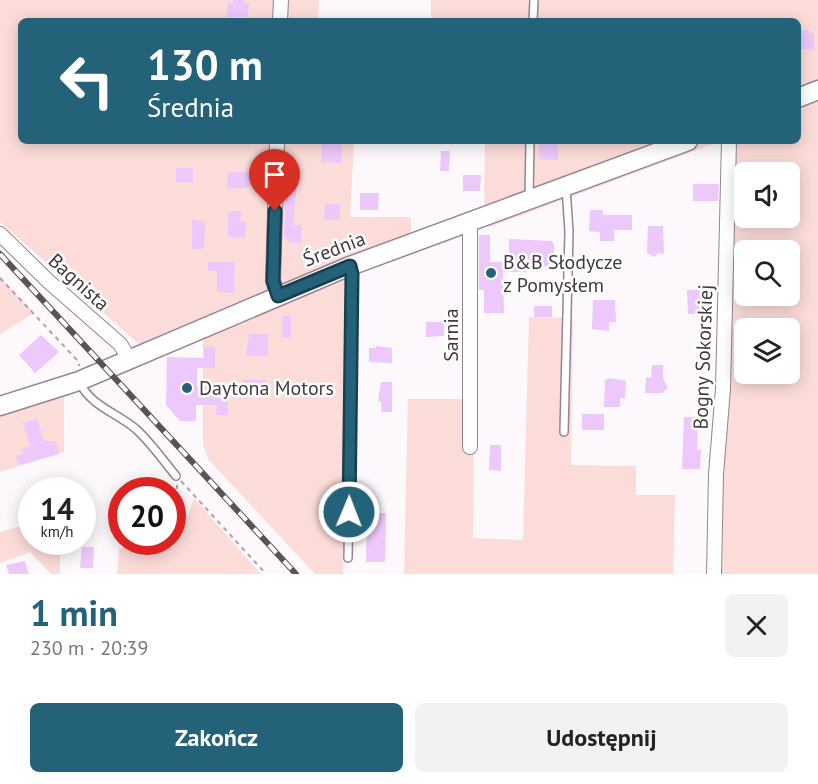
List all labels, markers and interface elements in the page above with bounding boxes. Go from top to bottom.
text: 130 m [147,37,263,92]
icon: left [48,42,126,120]
text: Średnia [147,90,234,124]
pin [249,149,300,211]
icon: arrive [258,158,291,191]
map controls [734,162,800,384]
button: sound [734,162,800,228]
street label: Średnia [299,225,369,273]
button: search [734,240,800,306]
street label: Bagnista [43,248,115,316]
place label: B&B Słodycze z Pomysłem [503,249,623,298]
marker: B&B Słodycze z Pomysłem [484,266,498,280]
street label: Bogny Sokorskiej [687,284,719,430]
street label: Sarnia [438,308,464,362]
button: layers [734,318,800,384]
place label: Daytona Motors [199,375,334,401]
marker: Daytona Motors [180,381,194,395]
speed limit sign: 20 [108,477,186,555]
position arrow [317,480,381,544]
text: 14 [40,489,74,528]
text: km/h [41,522,73,541]
text: 1 min [30,589,118,636]
button: close [725,594,788,657]
text: 230 m · 20:39 [30,635,148,661]
button: Zakończ [30,703,403,772]
button: Udostępnij [415,703,788,772]

